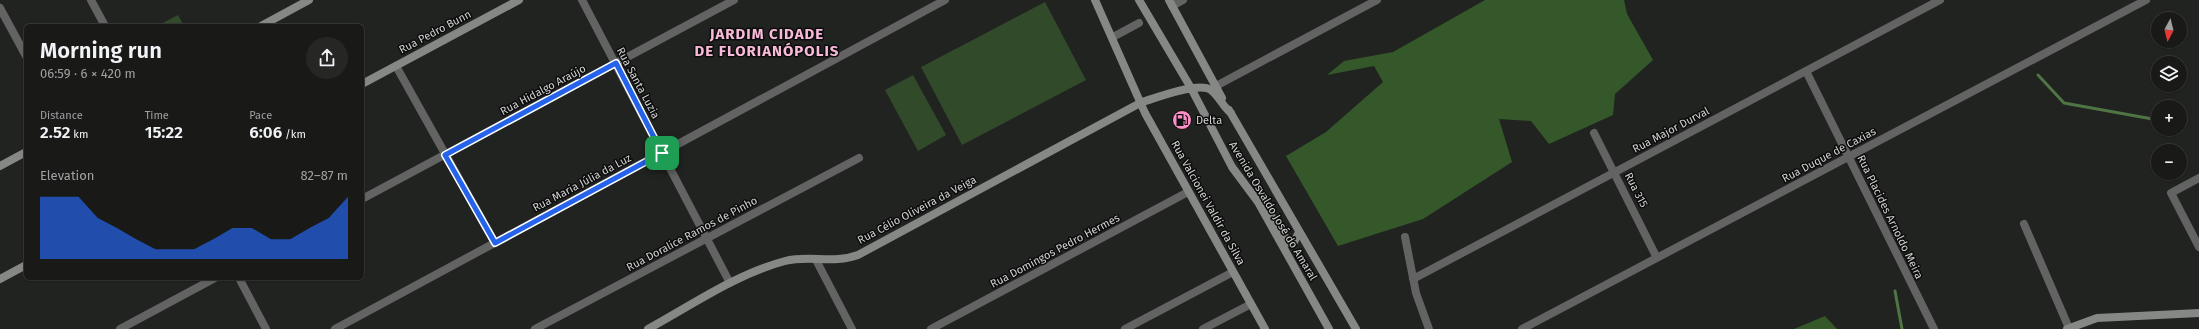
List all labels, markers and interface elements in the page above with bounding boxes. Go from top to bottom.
street label: Rua Pedro Bunn [397,8,473,56]
north arrow [2151,12,2187,48]
map controls [2151,12,2187,180]
district label: JARDIM CIDADE DE FLORIANÓPOLIS [695,25,839,60]
text: Morning run [40,37,162,64]
button: share [306,37,348,79]
street label: Rua Santa Luzia [614,45,662,121]
button: layers [2151,56,2187,92]
street label: Rua Hidalgo Araújo [498,62,588,118]
text: 06:59 · 6 × 420 m [40,66,136,81]
button: + [2151,100,2187,136]
street label: Rua Major Durval [1630,104,1712,156]
text: Distance [40,109,83,122]
text: Time [145,109,169,122]
text: Pace [249,109,272,122]
fuel station icon: Delta [1171,109,1193,131]
place label: Delta [1196,114,1222,127]
text: 2.52 [40,122,70,143]
text: 15:22 [145,122,183,143]
text: 6:06 [249,122,282,143]
street label: Rua Duque de Caxias [1780,125,1878,185]
text: km [70,128,88,141]
text: /km [282,128,306,141]
pin [645,136,679,170]
street label: Rua Valcionei Valdir da Silva [1168,138,1248,268]
street label: Avenida Osvaldo José do Amaral [1226,139,1320,283]
icon: arrive [651,142,673,164]
button: − [2151,144,2187,180]
street label: Rua Maria Júlia da Luz [531,151,634,214]
street label: Rua Placides Arnoldo Meira [1854,153,1926,281]
text: Elevation [40,168,94,183]
text: 82–87 m [300,168,348,183]
street label: Rua 315 [1622,170,1651,210]
street label: Rua Célio Oliveira da Veiga [855,173,979,247]
street label: Rua Doralice Ramos de Pinho [624,194,760,274]
street label: Rua Domingos Pedro Hermes [988,211,1122,291]

